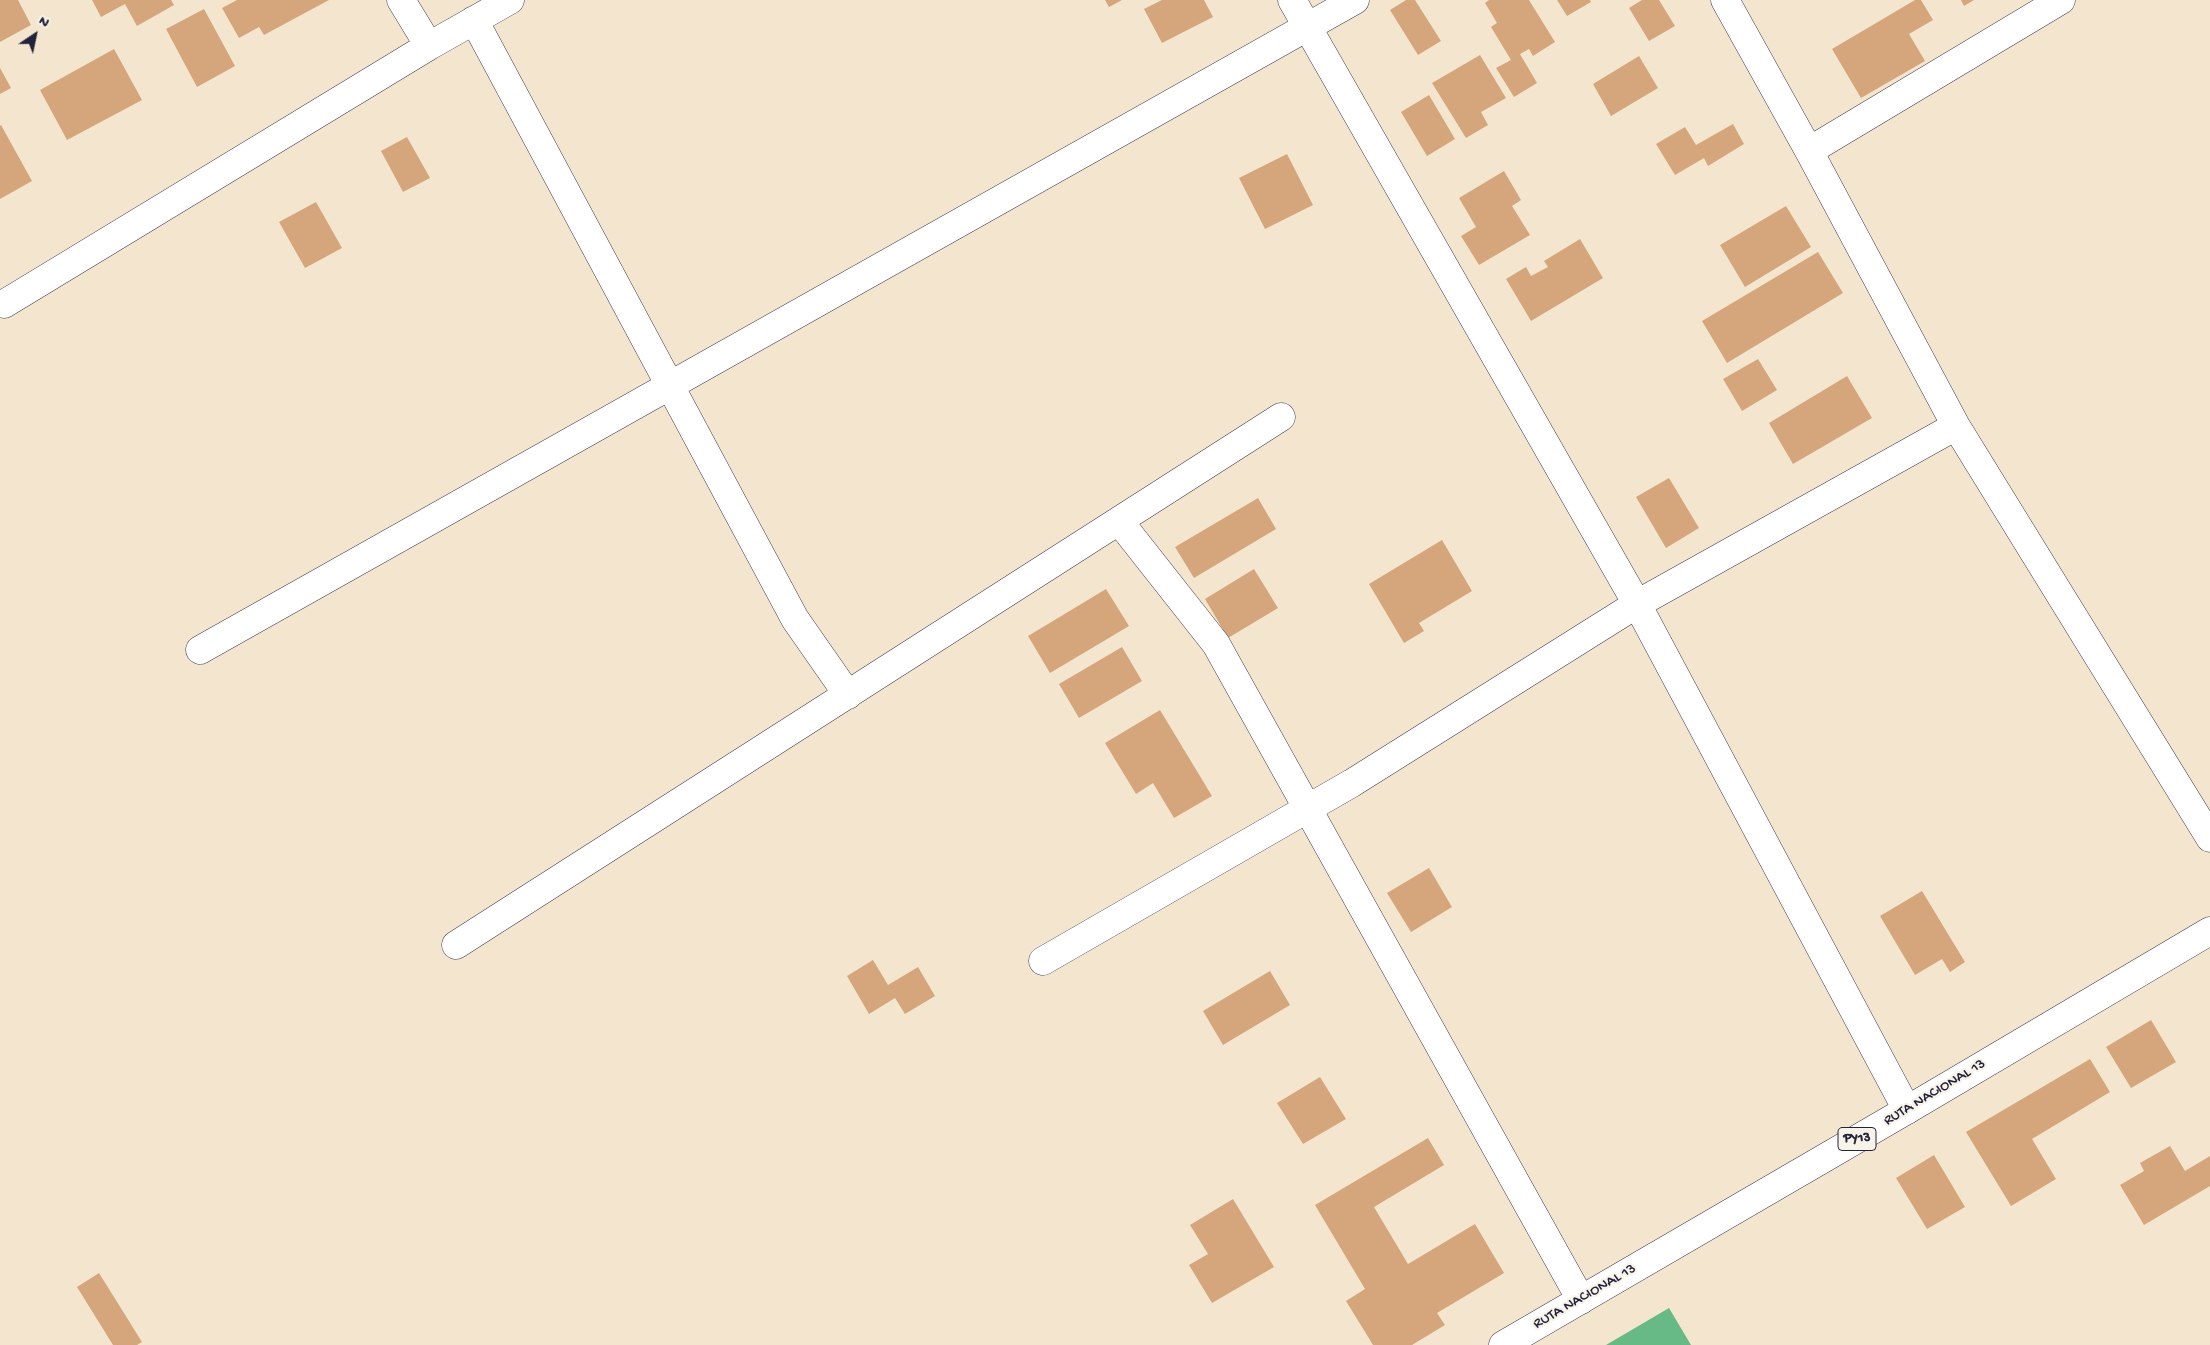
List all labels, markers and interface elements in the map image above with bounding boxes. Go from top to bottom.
north arrow [10,10,60,60]
text: N [35,13,52,32]
street label: RUTA NACIONAL 13 [1881,1056,1989,1130]
road number: PY13 [1838,1128,1876,1150]
street label: RUTA NACIONAL 13 [1530,1260,1640,1334]

